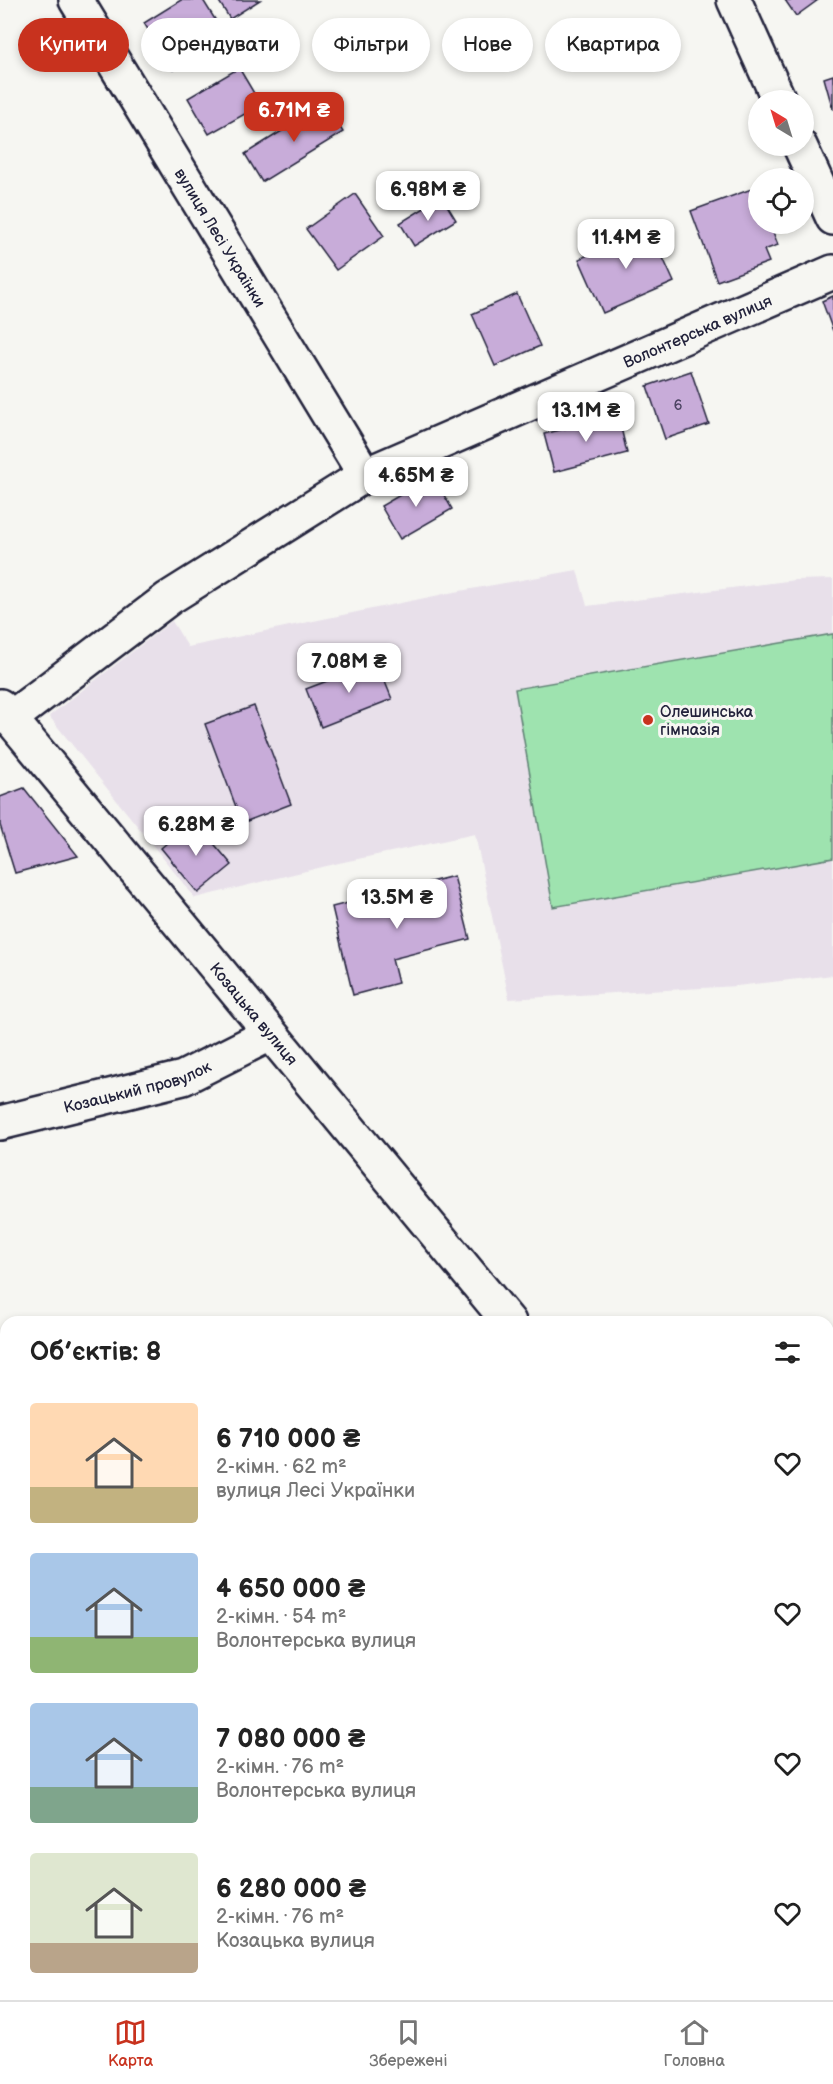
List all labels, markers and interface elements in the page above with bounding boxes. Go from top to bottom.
chip: Купити [18,18,129,72]
chip: Орендувати [141,18,300,72]
chip: Фільтри [312,18,430,72]
chip: Нове [442,18,533,72]
chip: Квартира [545,18,681,72]
north arrow [748,90,814,156]
map controls [748,90,814,234]
pin: 6.71M ₴ [239,92,349,143]
text: 6.71M ₴ [258,99,330,123]
street label: вулиця Лесі Українки [170,165,269,311]
button: locate [748,168,814,234]
pin: 6.98M ₴ [373,171,483,222]
text: 6.98M ₴ [390,178,466,202]
pin: 11.4M ₴ [571,219,681,270]
text: 11.4M ₴ [592,226,661,250]
street label: Волонтерська вулиця [621,292,775,373]
pin: 13.1M ₴ [531,392,641,443]
house number: 6 [674,397,683,414]
text: 13.1M ₴ [552,399,620,423]
pin: 4.65M ₴ [361,457,471,508]
text: 4.65M ₴ [378,464,454,488]
pin: 7.08M ₴ [294,643,404,694]
text: 7.08M ₴ [311,650,387,674]
place label: Олешинська гімназія [660,703,754,740]
marker: Олешинська гімназія [641,713,655,727]
pin: 6.28M ₴ [141,806,251,857]
text: 6.28M ₴ [158,813,234,837]
pin: 13.5M ₴ [342,879,452,930]
text: 13.5M ₴ [361,886,433,910]
street label: Козацька вулиця [205,959,301,1070]
street label: Козацький провулок [62,1057,215,1118]
icon: filters [771,1336,804,1369]
text: Об’єктів: 8 [30,1337,161,1368]
text: 6 710 000 ₴ [216,1424,360,1455]
icon: home [78,1427,150,1499]
icon: heart [771,1447,804,1480]
text: 2-кімн. · 62 m² [216,1455,347,1479]
text: вулиця Лесі Українки [216,1479,415,1503]
text: 4 650 000 ₴ [216,1574,365,1605]
icon: home [78,1577,150,1649]
icon: heart [771,1597,804,1630]
text: 2-кімн. · 54 m² [216,1605,346,1629]
text: Волонтерська вулиця [216,1629,416,1653]
text: 7 080 000 ₴ [216,1724,365,1755]
icon: home [78,1727,150,1799]
icon: heart [771,1747,804,1780]
text: 2-кімн. · 76 m² [216,1755,344,1779]
text: Волонтерська вулиця [216,1779,416,1803]
text: 6 280 000 ₴ [216,1874,366,1905]
icon: home [78,1877,150,1949]
icon: heart [771,1897,804,1930]
text: 2-кімн. · 76 m² [216,1905,344,1929]
text: Козацька вулиця [216,1929,375,1953]
tab: Карта [108,2016,153,2071]
tab: Збережені [369,2016,447,2071]
tab: Головна [664,2016,725,2071]

